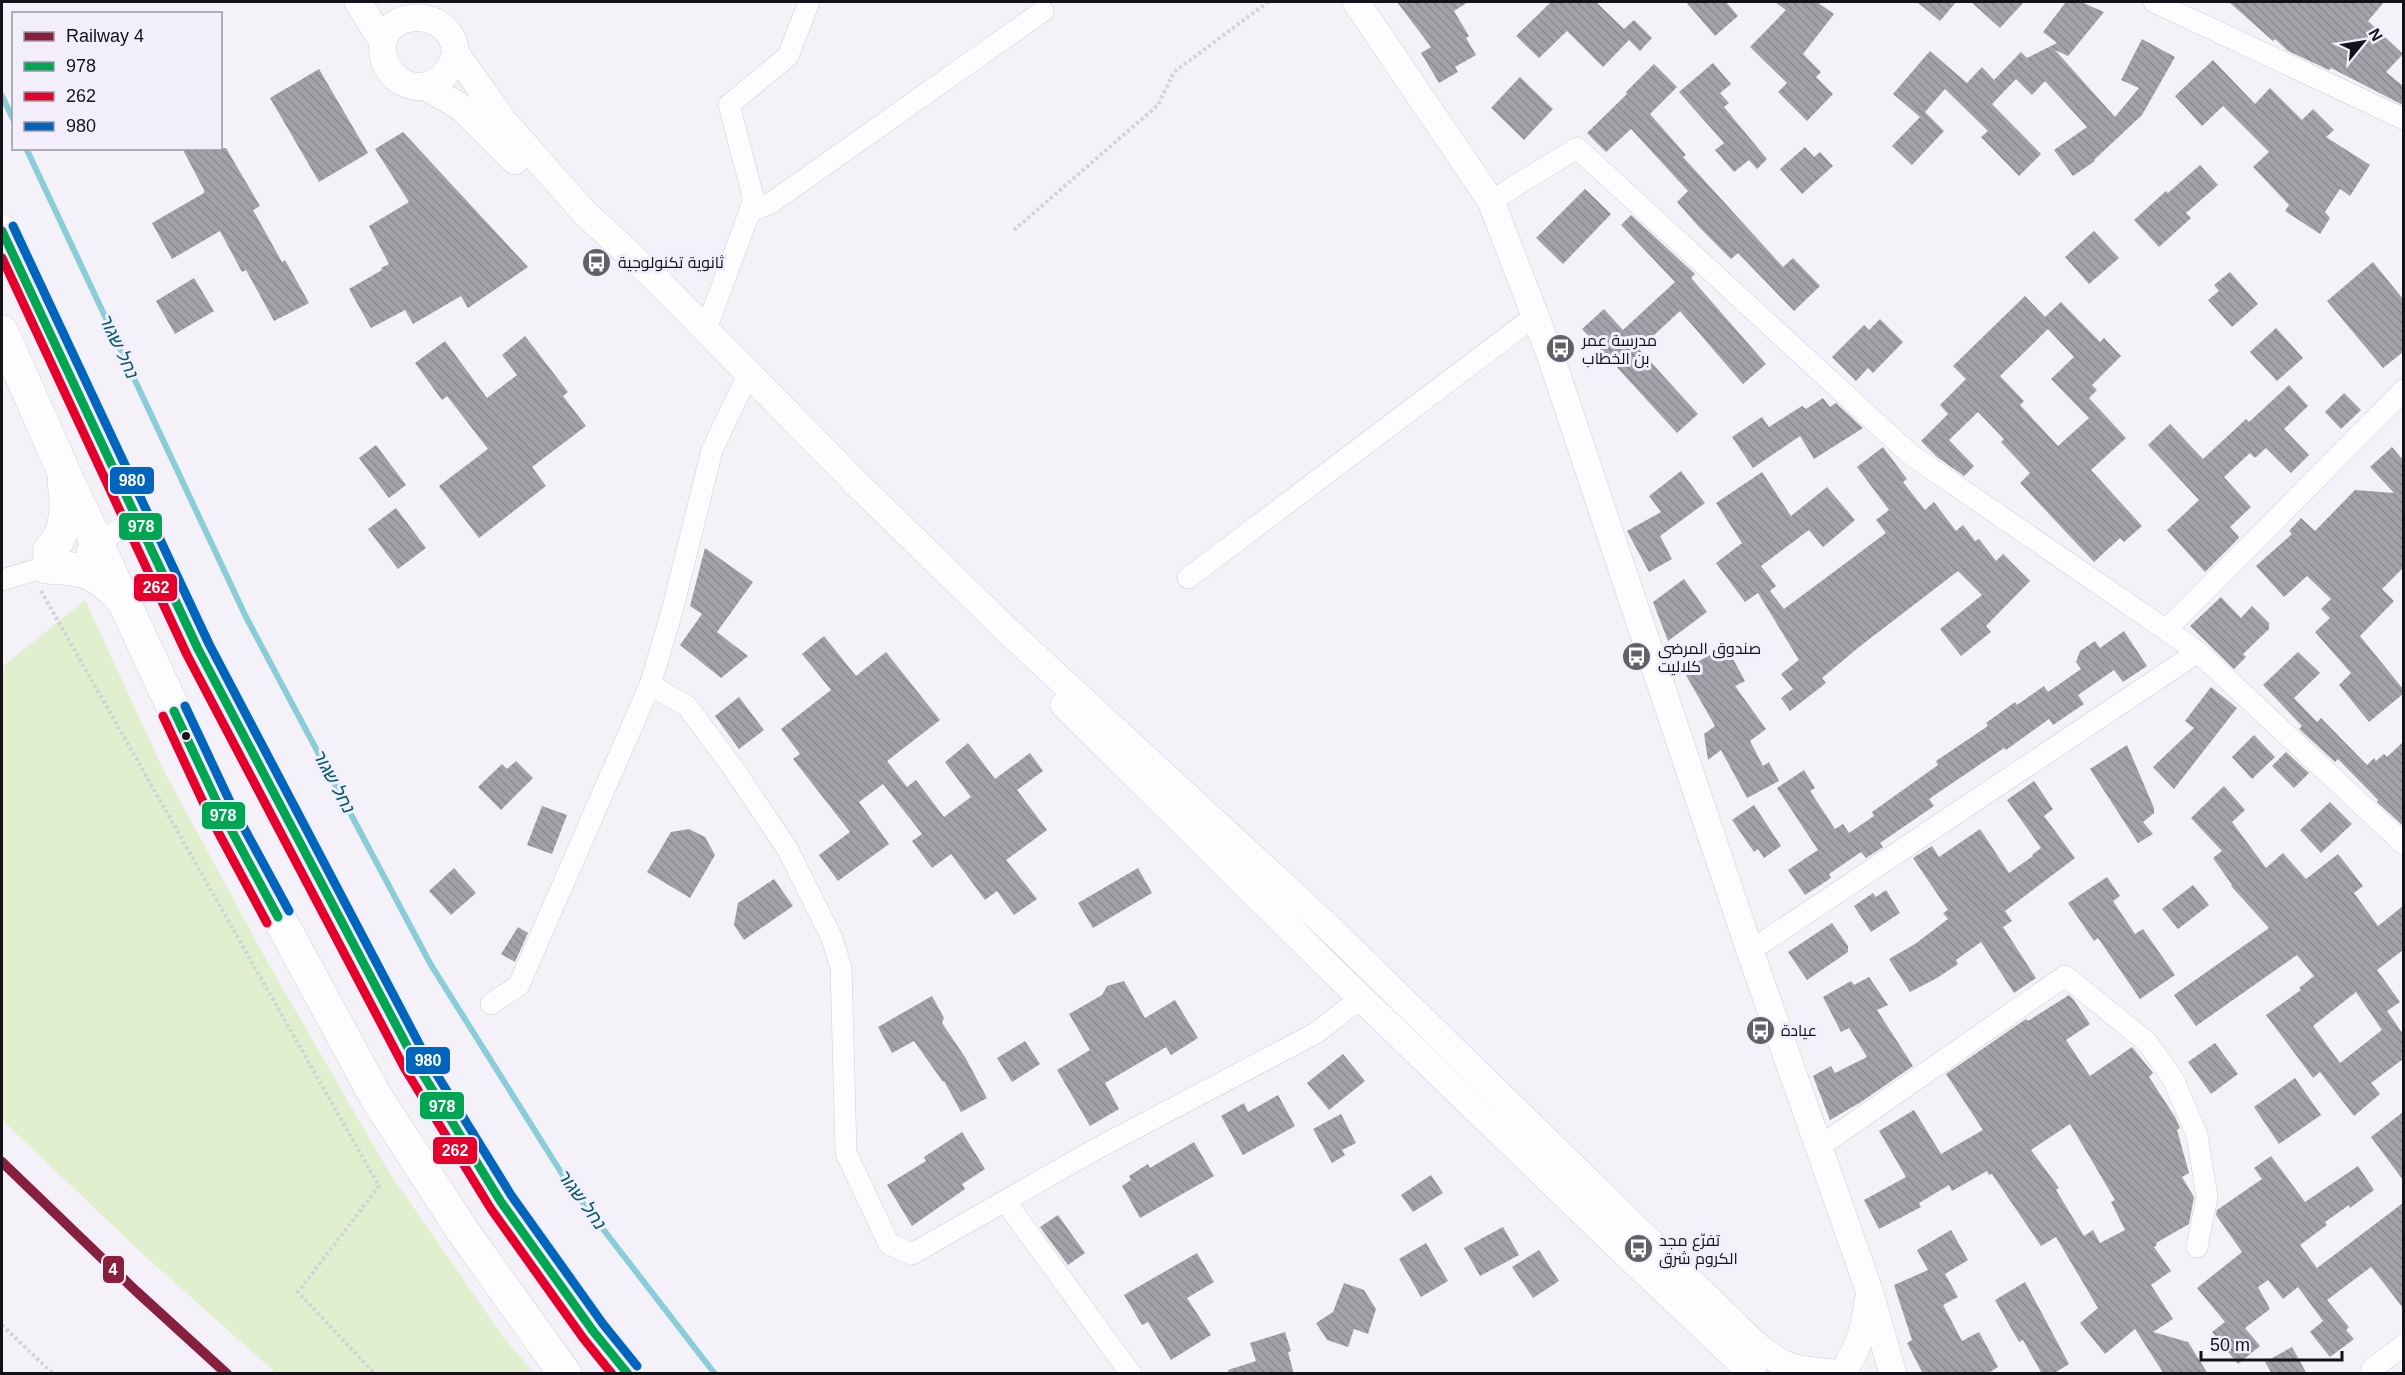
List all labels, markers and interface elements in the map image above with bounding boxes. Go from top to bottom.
legend [12,12,222,150]
north arrow [2333,12,2393,72]
text: N [2365,25,2386,44]
text: Railway 4 [66,26,144,46]
text: 978 [66,56,96,76]
text: 262 [66,86,96,106]
text: 980 [66,116,96,136]
bus stop icon: ثانوية تكنولوجية [581,246,613,278]
place label: ثانوية تكنولوجية [618,254,724,272]
water label: נחל שגור [96,312,142,382]
place label: مدرسة عمر بن الخطاب [1581,332,1657,369]
bus stop icon: مدرسة عمر بن الخطاب [1545,333,1577,365]
line badge: 980 [109,466,155,495]
text: 980 [119,472,145,489]
line badge: 978 [118,512,163,541]
text: 978 [128,518,154,535]
line badge: 262 [133,573,178,602]
text: 262 [143,579,169,596]
place label: صندوق المرضى كلاليت [1658,640,1761,676]
bus stop icon: صندوق المرضى كلاليت [1621,641,1653,673]
unlabelled marker [180,730,192,742]
water label: נחל שגור [309,747,359,817]
line badge: 978 [201,801,246,830]
text: 978 [210,807,236,824]
bus stop icon: عيادة [1744,1014,1776,1046]
place label: عيادة [1781,1022,1817,1040]
line badge: 980 [405,1046,451,1075]
text: 980 [415,1052,441,1069]
line badge: 978 [419,1091,465,1120]
text: 978 [429,1098,455,1115]
line badge: 262 [432,1136,478,1165]
text: 262 [442,1142,468,1159]
water label: נחל שגור [554,1167,610,1233]
place label: تفرّع مجد الكروم شرق [1659,1232,1738,1270]
bus stop icon: تفرّع مجد الكروم شرق [1622,1233,1654,1265]
line badge: 4 [102,1255,125,1284]
text: 4 [109,1261,118,1278]
scale bar [2201,1324,2342,1362]
text: 50 m [2210,1335,2250,1355]

